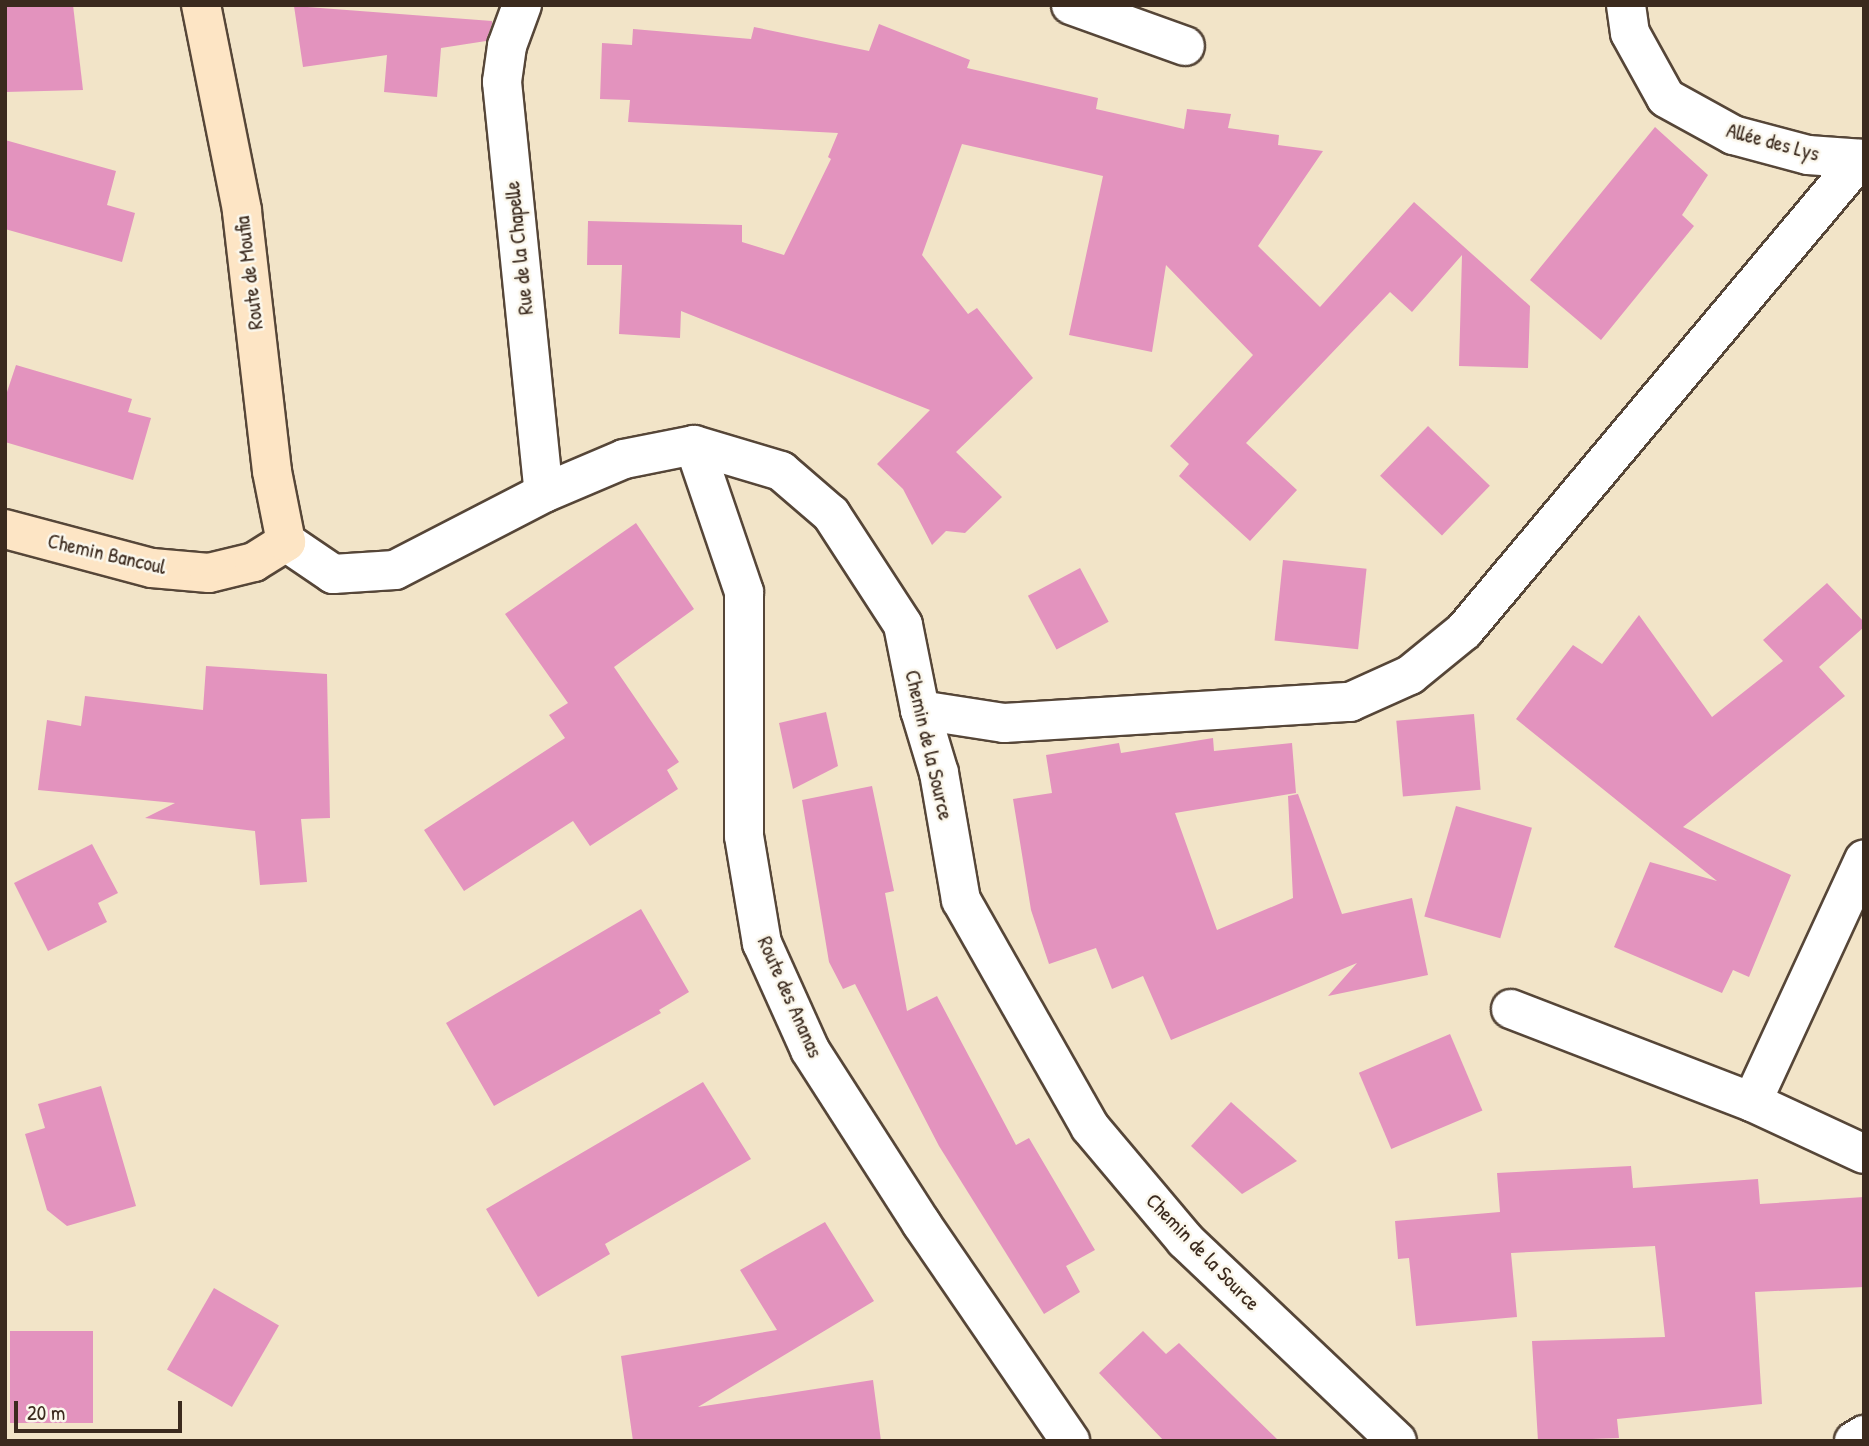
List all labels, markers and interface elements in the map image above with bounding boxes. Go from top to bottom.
street label: Allée des Lys [1724,118,1822,166]
street label: Rue de la Chapelle [499,180,539,316]
street label: Route de Moufia [230,215,268,331]
street label: Chemin Bancoul [45,528,169,580]
street label: Chemin de la Source [900,668,958,822]
street label: Route des Ananas [752,932,828,1062]
street label: Chemin de la Source [1141,1188,1265,1316]
scale bar [18,1386,186,1430]
text: 20 m [27,1398,65,1427]

